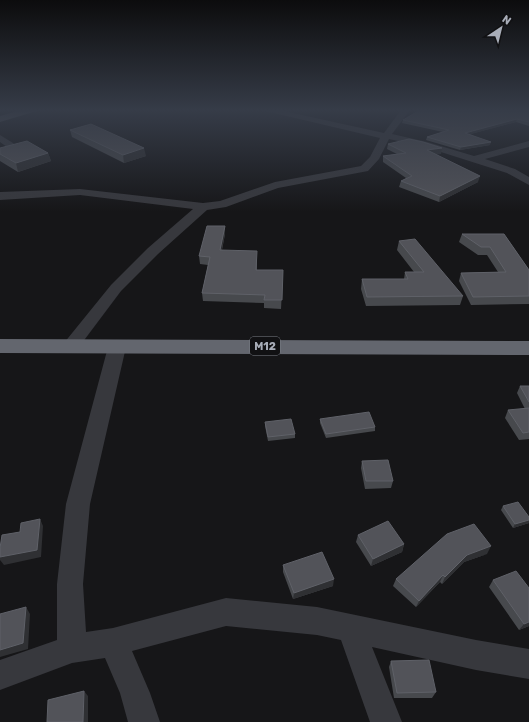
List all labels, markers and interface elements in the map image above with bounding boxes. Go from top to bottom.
north arrow [481,8,521,48]
text: N [499,13,513,28]
road number: M12 [250,337,280,355]

